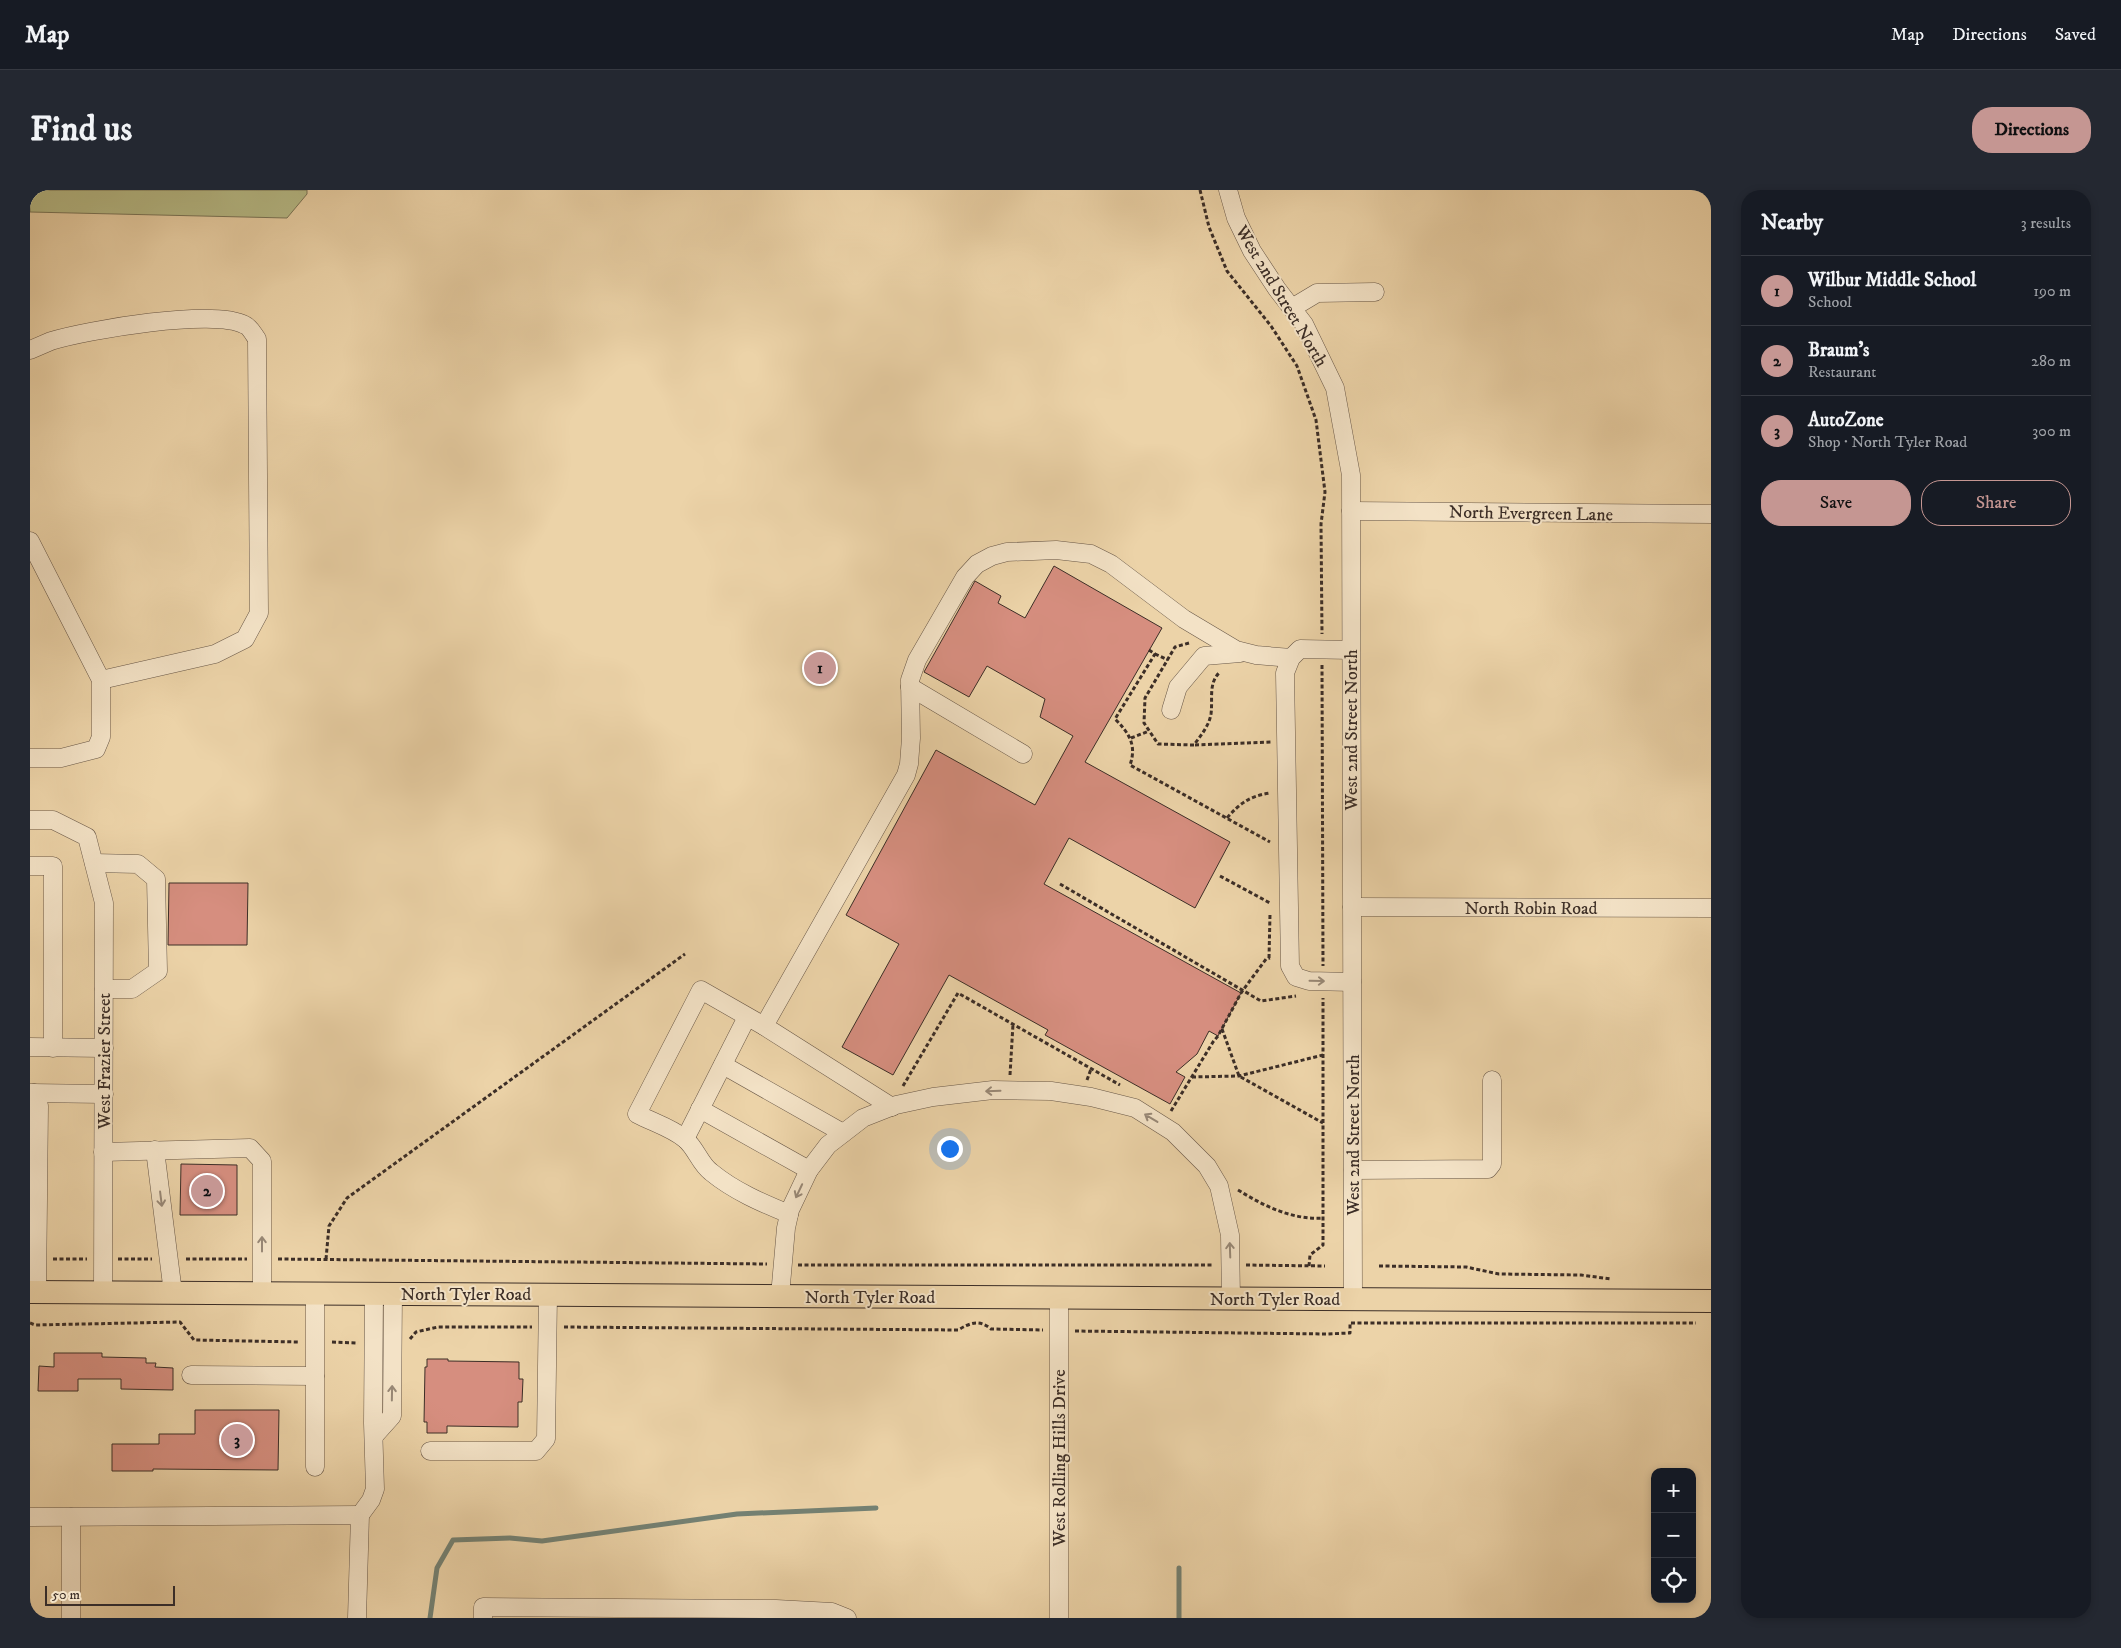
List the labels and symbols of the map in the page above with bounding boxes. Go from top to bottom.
street label: West 2nd Street North [1230,221,1332,372]
street label: North Evergreen Lane [1449,502,1613,526]
pin: 1 [804,649,836,687]
street label: West 2nd Street North [1341,649,1363,812]
street label: North Robin Road [1464,898,1598,920]
one-way arrow [1309,977,1325,986]
street label: West Frazier Street [94,993,116,1130]
street label: West 2nd Street North [1343,1054,1365,1217]
one-way arrow [986,1086,1002,1095]
one-way arrow [1145,1113,1159,1123]
your location [937,1136,963,1162]
pin: 2 [191,1172,223,1210]
one-way arrow [793,1183,803,1198]
one-way arrow [156,1190,166,1206]
one-way arrow [257,1236,267,1252]
one-way arrow [1225,1243,1235,1259]
street label: North Tyler Road [401,1284,531,1306]
street label: North Tyler Road [805,1287,935,1309]
street label: North Tyler Road [1210,1289,1340,1311]
street label: West Rolling Hills Drive [1049,1369,1071,1548]
one-way arrow [387,1385,397,1402]
pin: 3 [221,1421,253,1459]
scale bar [45,1583,175,1606]

